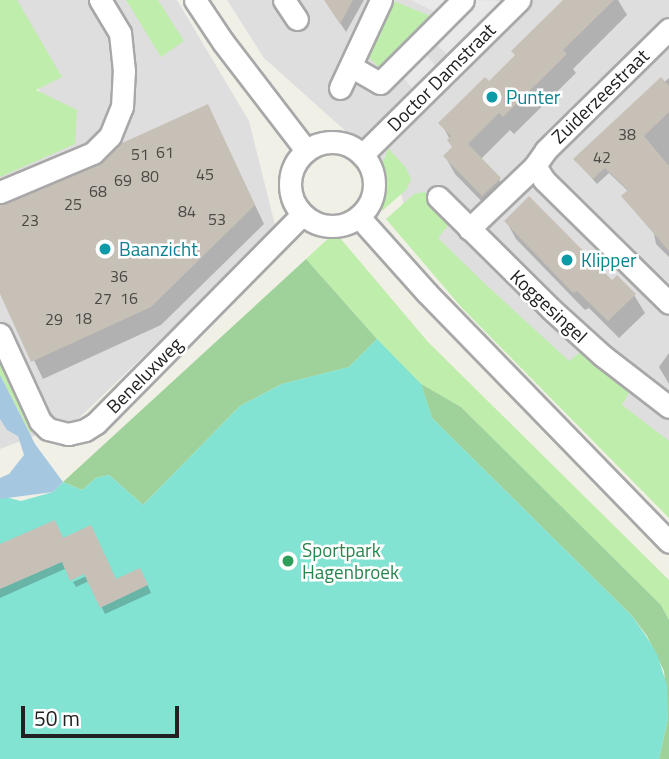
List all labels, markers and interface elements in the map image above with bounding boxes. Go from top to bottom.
street label: Doctor Damstraat [382,18,500,136]
street label: Zuiderzeestraat [547,44,653,148]
place label: Punter [506,86,560,108]
marker: Punter [484,89,500,105]
house number: 38 [618,124,636,144]
house number: 61 [156,142,174,162]
house number: 51 [131,144,149,164]
house number: 42 [593,147,611,167]
house number: 45 [196,164,214,184]
house number: 80 [141,166,159,186]
house number: 69 [114,170,132,190]
house number: 68 [89,181,107,201]
house number: 25 [64,194,82,214]
house number: 84 [178,201,196,221]
house number: 53 [208,209,226,229]
house number: 23 [21,210,39,230]
place label: Baanzicht [119,238,198,260]
marker: Baanzicht [97,241,113,257]
place label: Klipper [581,249,637,271]
marker: Klipper [559,252,575,268]
street label: Koggesingel [506,265,592,347]
house number: 36 [110,266,128,286]
house number: 27 [94,288,112,308]
house number: 16 [120,288,138,308]
house number: 18 [74,308,92,328]
house number: 29 [45,309,63,329]
street label: Beneluxweg [101,332,187,418]
place label: Sportpark Hagenbroek [302,539,399,583]
marker: Sportpark Hagenbroek [280,553,296,569]
scale bar [24,692,182,736]
text: 50 m [34,702,80,734]

